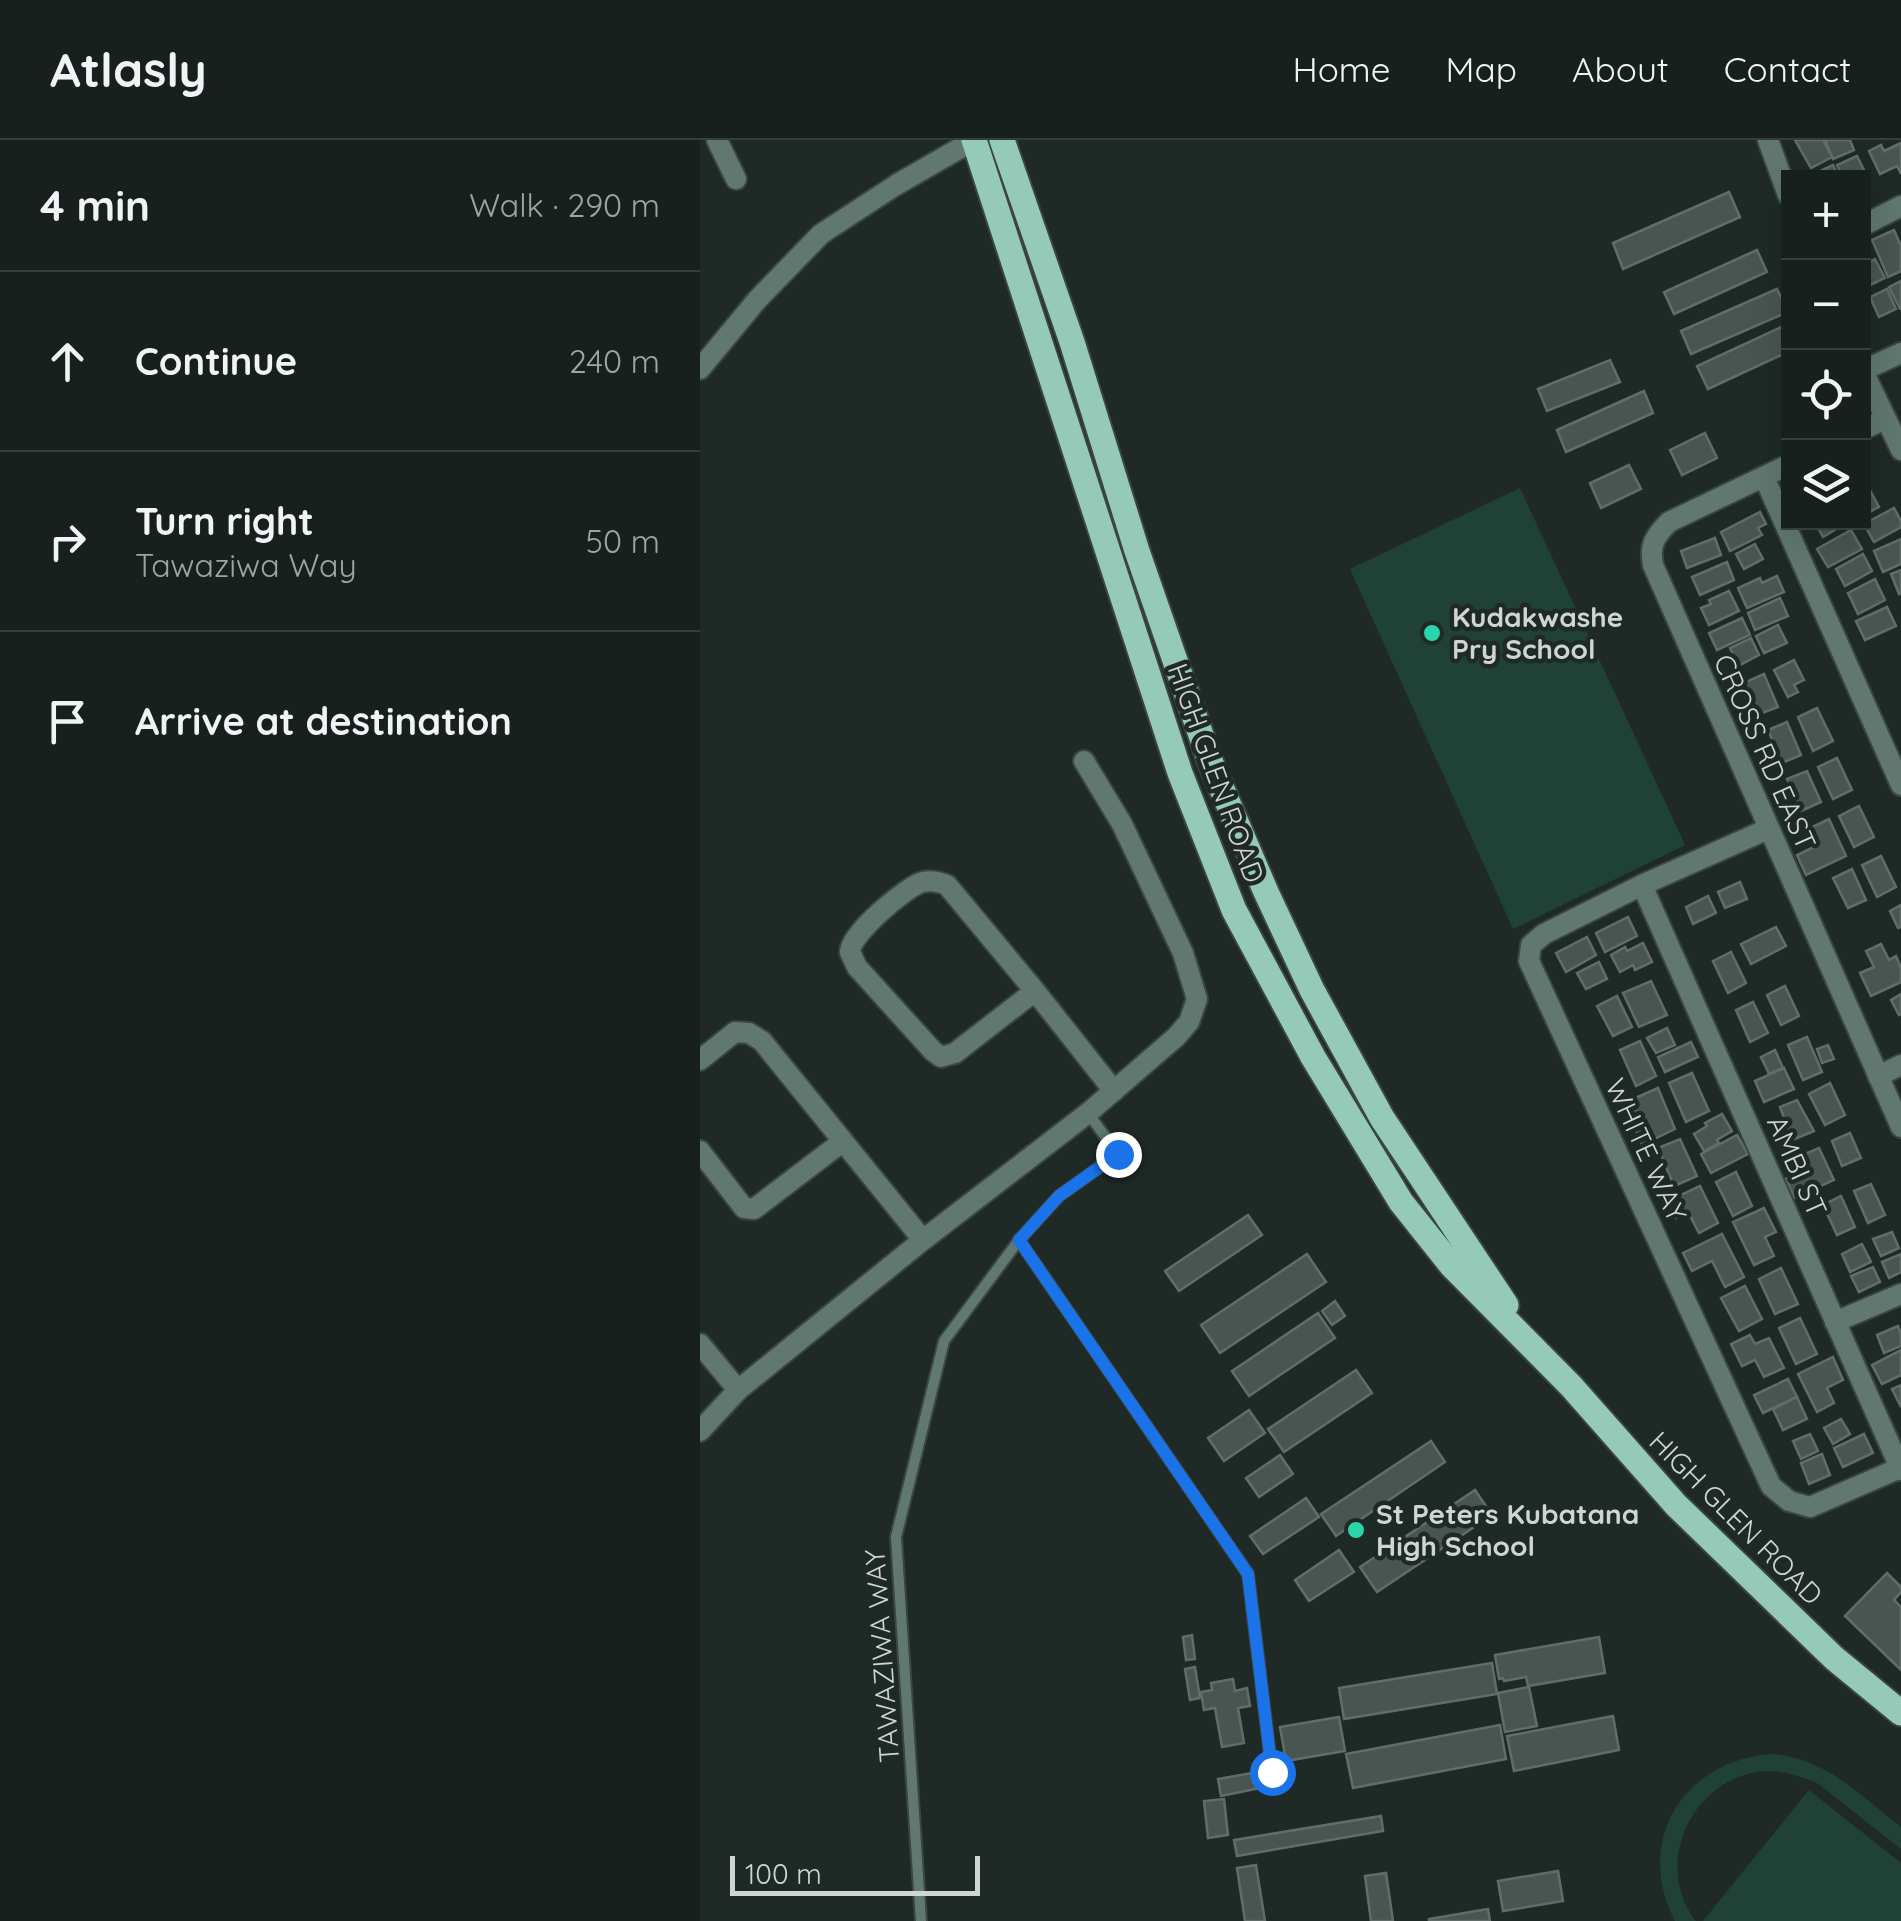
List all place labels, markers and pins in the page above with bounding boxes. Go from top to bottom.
place label: Kudakwashe Pry School [1452,599,1623,666]
marker: Kudakwashe Pry School [1421,622,1443,644]
place label: St Peters Kubatana High School [1376,1496,1639,1563]
marker: St Peters Kubatana High School [1345,1519,1367,1541]

